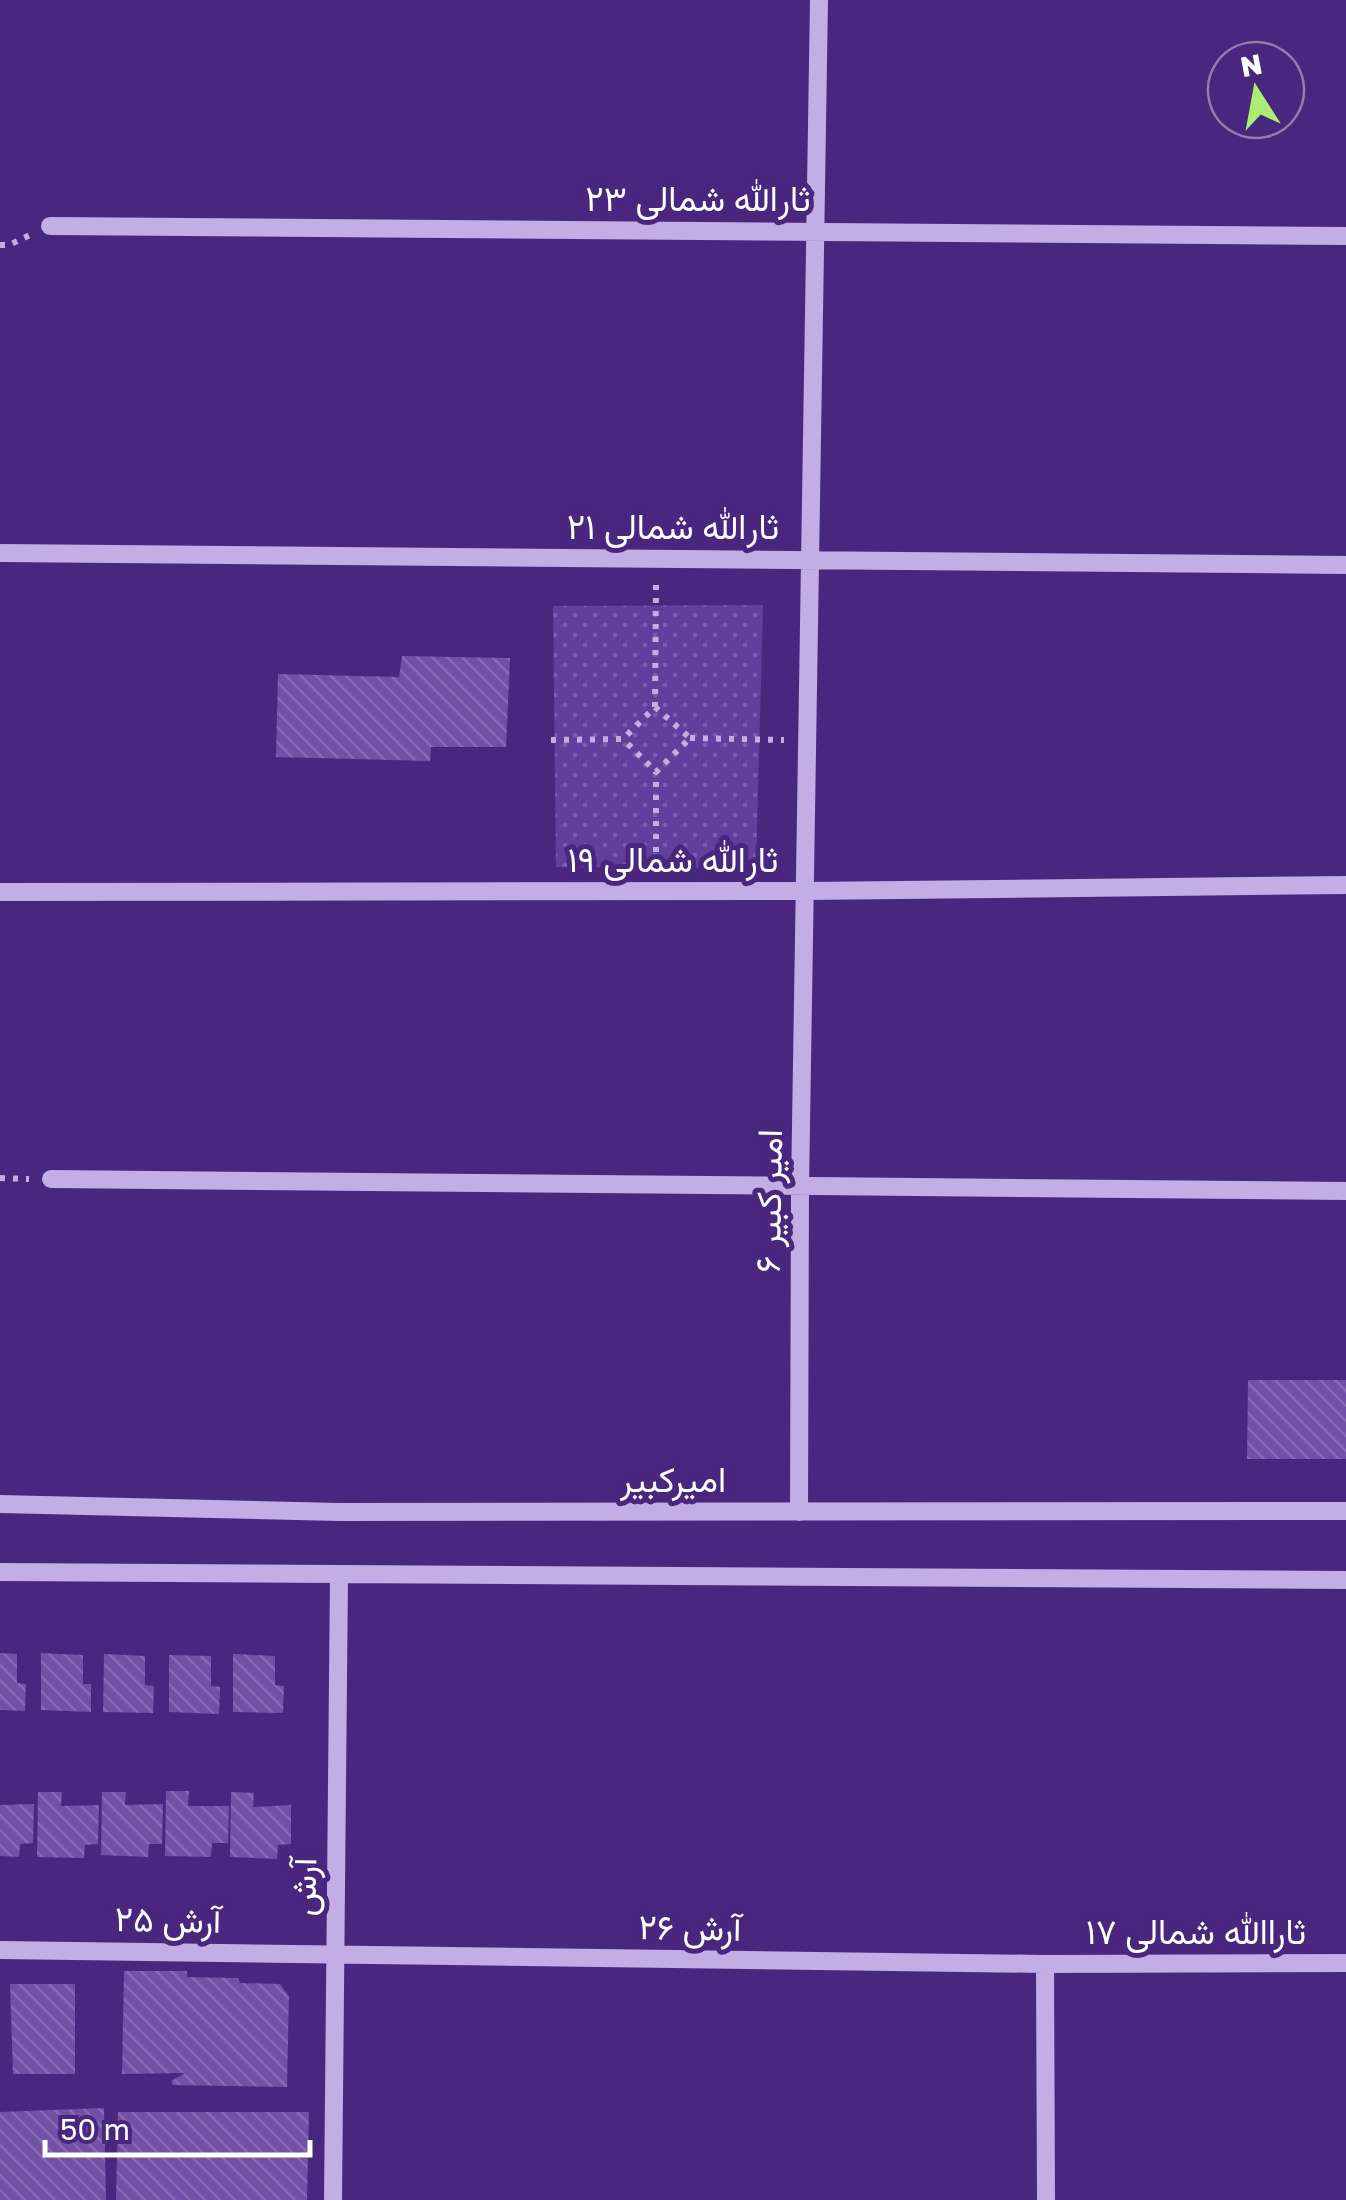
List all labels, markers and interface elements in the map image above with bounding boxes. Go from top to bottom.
north arrow [1206,40,1306,140]
text: N [1238,47,1265,83]
street label: ثارالله شمالی ۲۳ [585,177,811,221]
street label: ثارالله شمالی ۲۱ [567,505,779,549]
street label: ثارالله شمالی ۱۹ [568,838,778,882]
street label: امیر کبیر ۶ [746,1129,792,1273]
street label: امیرکبیر [619,1458,726,1502]
street label: آرش [281,1854,327,1917]
street label: آرش ۲۵ [114,1897,224,1943]
street label: آرش ۲۶ [638,1905,745,1951]
street label: ثاراالله شمالی ۱۷ [1086,1910,1306,1954]
scale bar [45,2095,310,2157]
text: 50 m [60,2111,130,2147]

